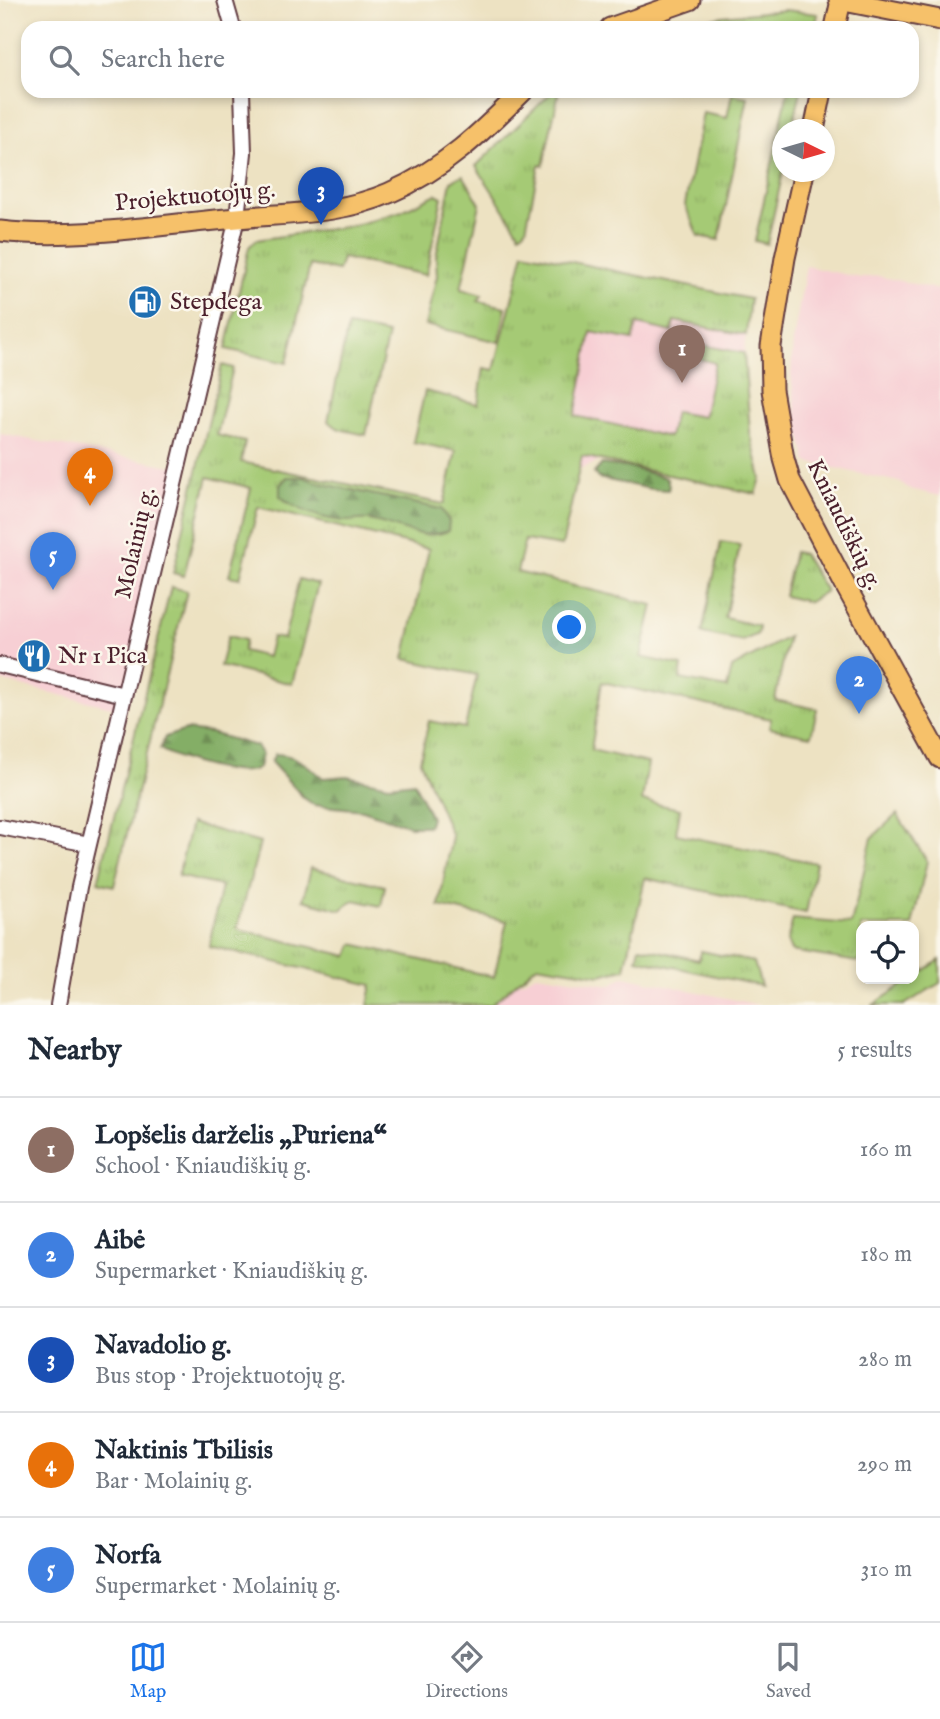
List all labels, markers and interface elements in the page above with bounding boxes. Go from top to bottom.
search box [21,21,919,98]
icon: search [45,41,83,79]
text: Search here [101,43,225,76]
north arrow [772,119,835,182]
pin: 3 [298,167,344,225]
street label: Projektuotojų g. [113,175,277,219]
fuel station icon: Stepdega [126,283,164,321]
place label: Stepdega [170,287,262,318]
pin: 1 [659,325,705,383]
pin: 4 [67,448,113,506]
street label: Kniaudiškių g. [799,454,889,596]
street label: Molainių g. [108,484,164,602]
pin: 5 [30,532,76,590]
your location [552,610,586,644]
restaurant icon: Nr 1 Pica [15,637,53,675]
place label: Nr 1 Pica [58,641,148,672]
pin: 2 [836,656,882,714]
map controls [856,921,919,984]
button: locate [856,921,919,984]
text: Nearby [28,1032,121,1070]
text: 5 results [837,1036,912,1065]
text: Lopšelis darželis „Puriena“ [95,1119,387,1152]
text: 1 [47,1135,55,1164]
text: 160 m [860,1135,912,1164]
text: School · Kniaudiškių g. [95,1152,311,1181]
text: Aibė [95,1224,145,1257]
text: 2 [46,1240,56,1269]
text: 180 m [860,1240,912,1269]
text: Supermarket · Kniaudiškių g. [95,1257,368,1286]
text: Navadolio g. [95,1329,231,1362]
text: 3 [47,1345,55,1374]
text: 280 m [858,1345,912,1374]
text: Bus stop · Projektuotojų g. [95,1362,345,1391]
text: Naktinis Tbilisis [95,1434,273,1467]
text: 4 [45,1450,57,1479]
text: 290 m [857,1450,912,1479]
text: Bar · Molainių g. [95,1467,252,1496]
text: Norfa [95,1539,161,1572]
text: 5 [47,1555,55,1584]
text: 310 m [861,1555,912,1584]
text: Supermarket · Molainių g. [95,1572,341,1601]
tab: Map [129,1638,167,1704]
tab: Directions [425,1638,508,1704]
tab: Saved [766,1638,811,1704]

